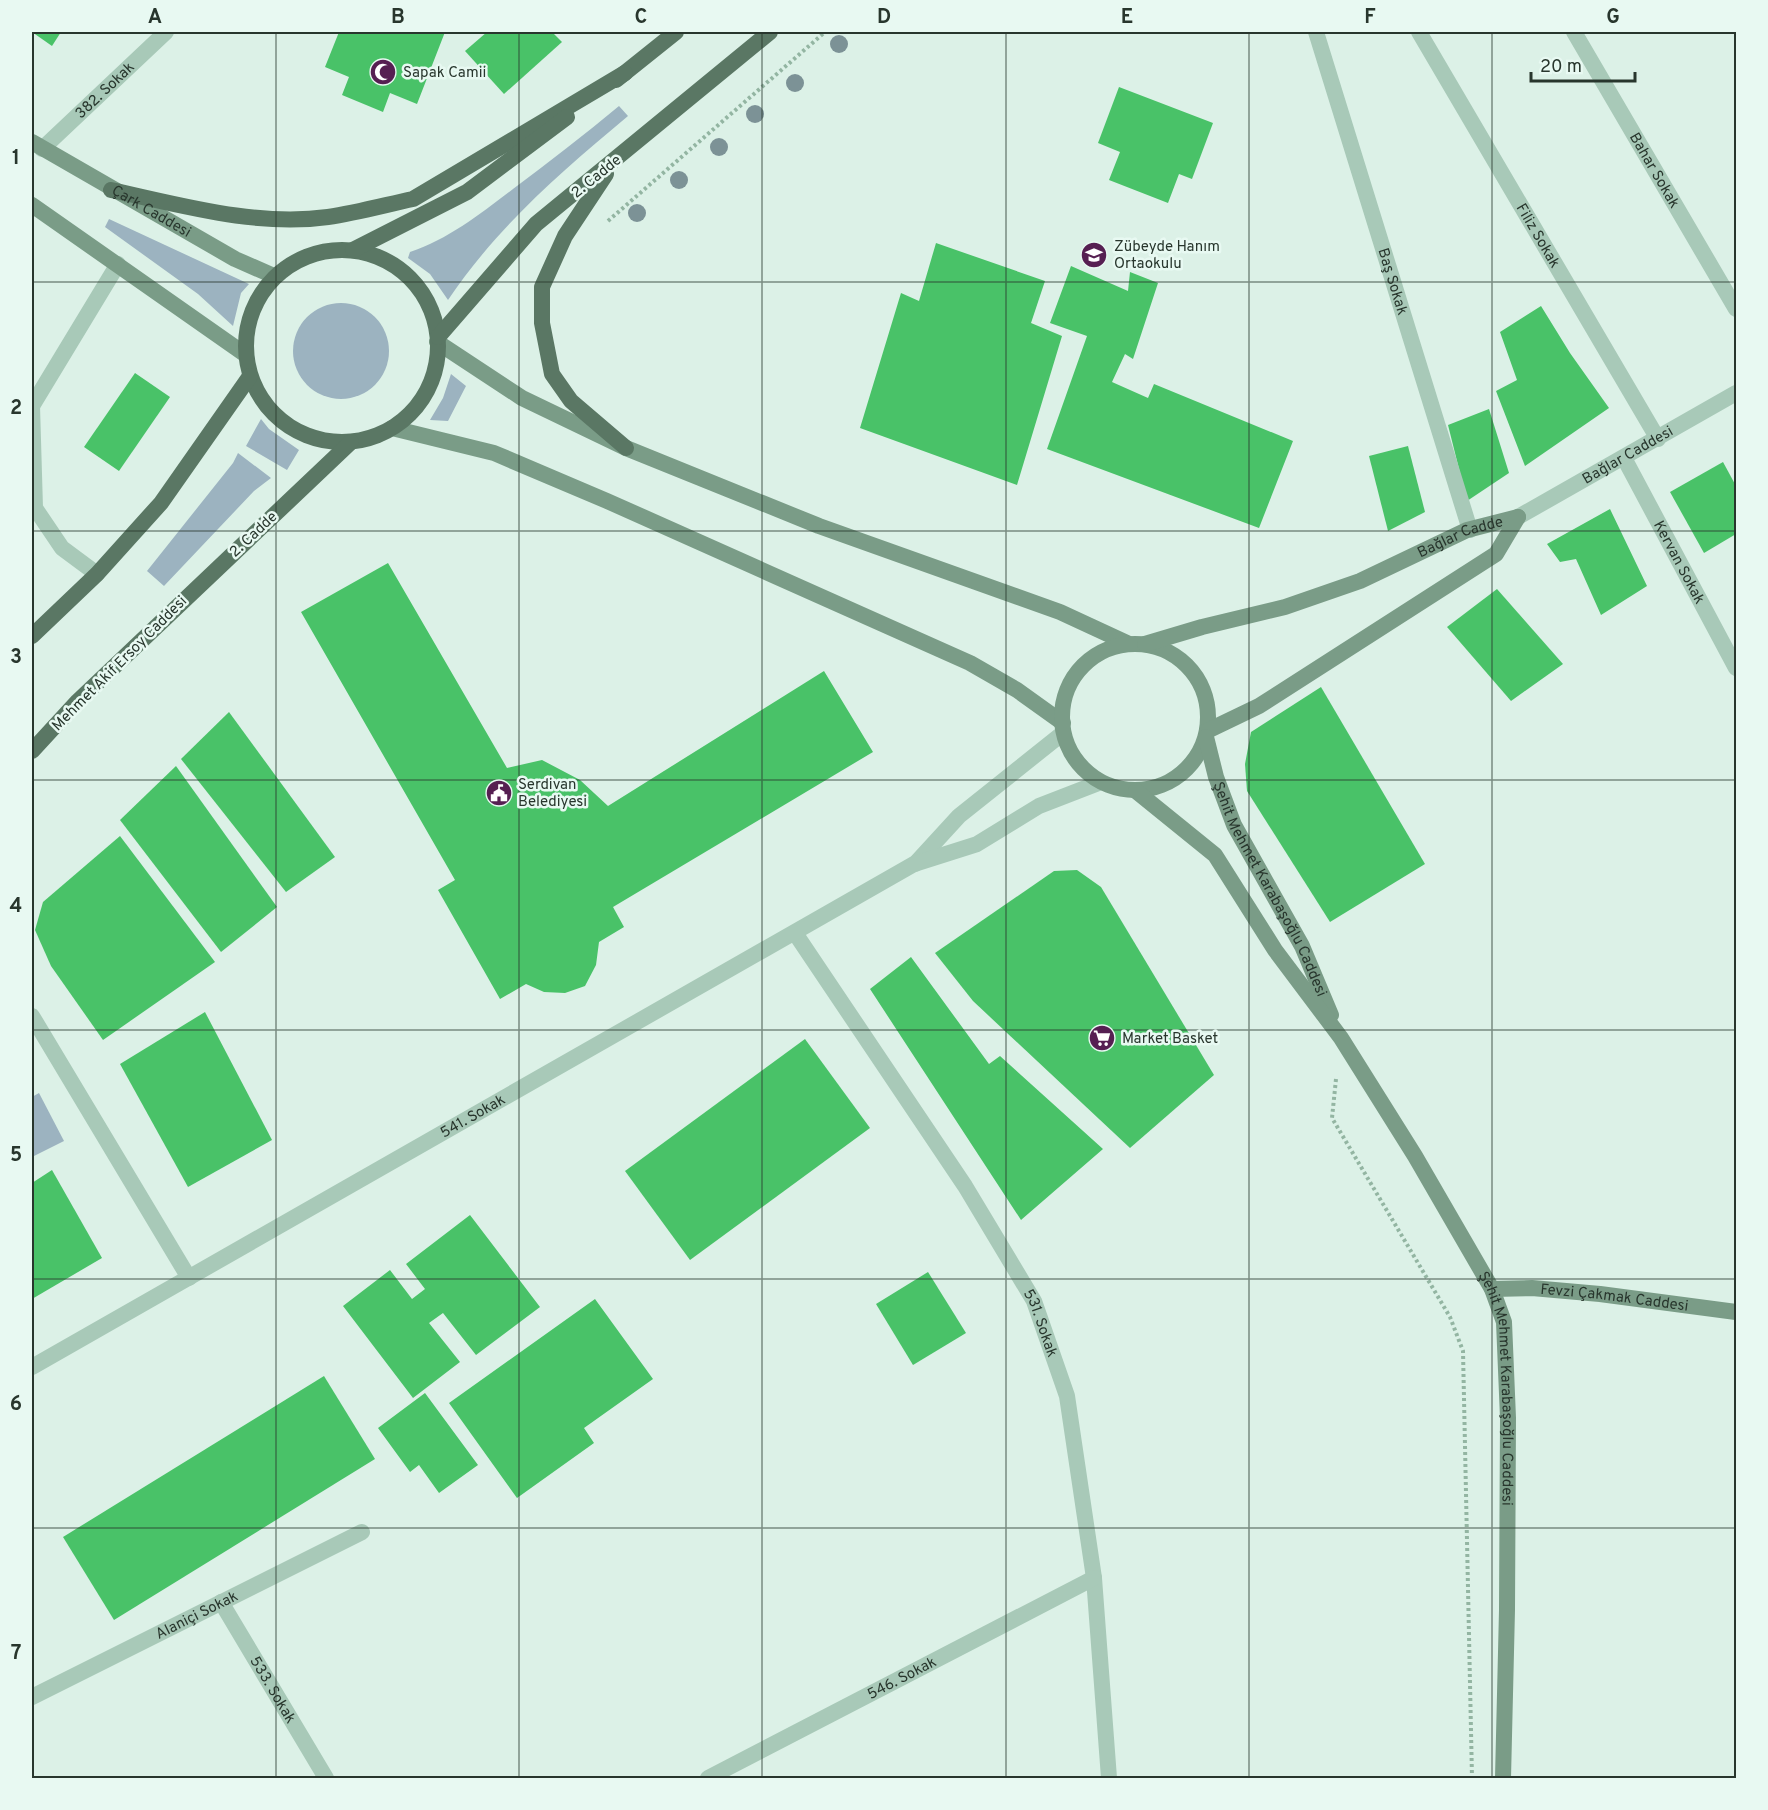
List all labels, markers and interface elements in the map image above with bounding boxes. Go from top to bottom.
text: A [148,5,162,31]
text: B [391,5,405,31]
text: C [635,5,647,31]
text: D [877,5,891,31]
text: E [1121,5,1133,31]
text: F [1364,5,1376,31]
text: G [1606,5,1620,31]
scale bar [1531,45,1634,83]
text: 20 m [1540,56,1582,79]
mosque icon: Sapak Camii [368,57,398,87]
street label: 382. Sokak [72,59,139,124]
place label: Sapak Camii [403,64,486,83]
street label: Bahar Sokak [1624,130,1683,212]
text: 1 [12,146,20,172]
street label: 2. Cadde [568,151,626,203]
street label: Çark Caddesi [108,182,194,243]
street label: Filiz Sokak [1511,201,1564,272]
place label: Zübeyde Hanım Ortaokulu [1114,238,1220,274]
school or university icon: Zübeyde Hanım Ortaokulu [1079,240,1109,270]
street label: Baş Sokak [1372,246,1411,318]
text: 2 [10,396,22,422]
street label: Bağlar Caddesi [1579,423,1677,489]
street label: 2. Cadde [226,508,282,562]
street label: Bağlar Cadde [1415,513,1505,563]
street label: Kervan Sokak [1648,518,1708,608]
street label: Mehmet Akif Ersoy Caddesi [48,592,192,736]
text: 3 [10,645,22,671]
place label: Serdivan Belediyesi [518,776,587,812]
public building icon: Serdivan Belediyesi [484,778,514,808]
street label: Şehit Mehmet Karabaşoğlu Caddesi [1208,779,1330,1000]
text: 4 [10,894,22,920]
supermarket icon: Market Basket [1087,1023,1117,1053]
place label: Market Basket [1122,1030,1218,1049]
street label: 541. Sokak [437,1091,509,1143]
text: 5 [10,1143,22,1169]
street label: Şehit Mehmet Karabaşoğlu Caddesi [1473,1268,1516,1506]
street label: Fevzi Çakmak Caddesi [1540,1281,1689,1317]
street label: 531. Sokak [1018,1286,1061,1360]
text: 6 [10,1392,22,1418]
street label: Alaniçi Sokak [153,1587,242,1645]
text: 7 [11,1641,21,1667]
street label: 533. Sokak [245,1653,299,1727]
street label: 546. Sokak [864,1653,940,1705]

